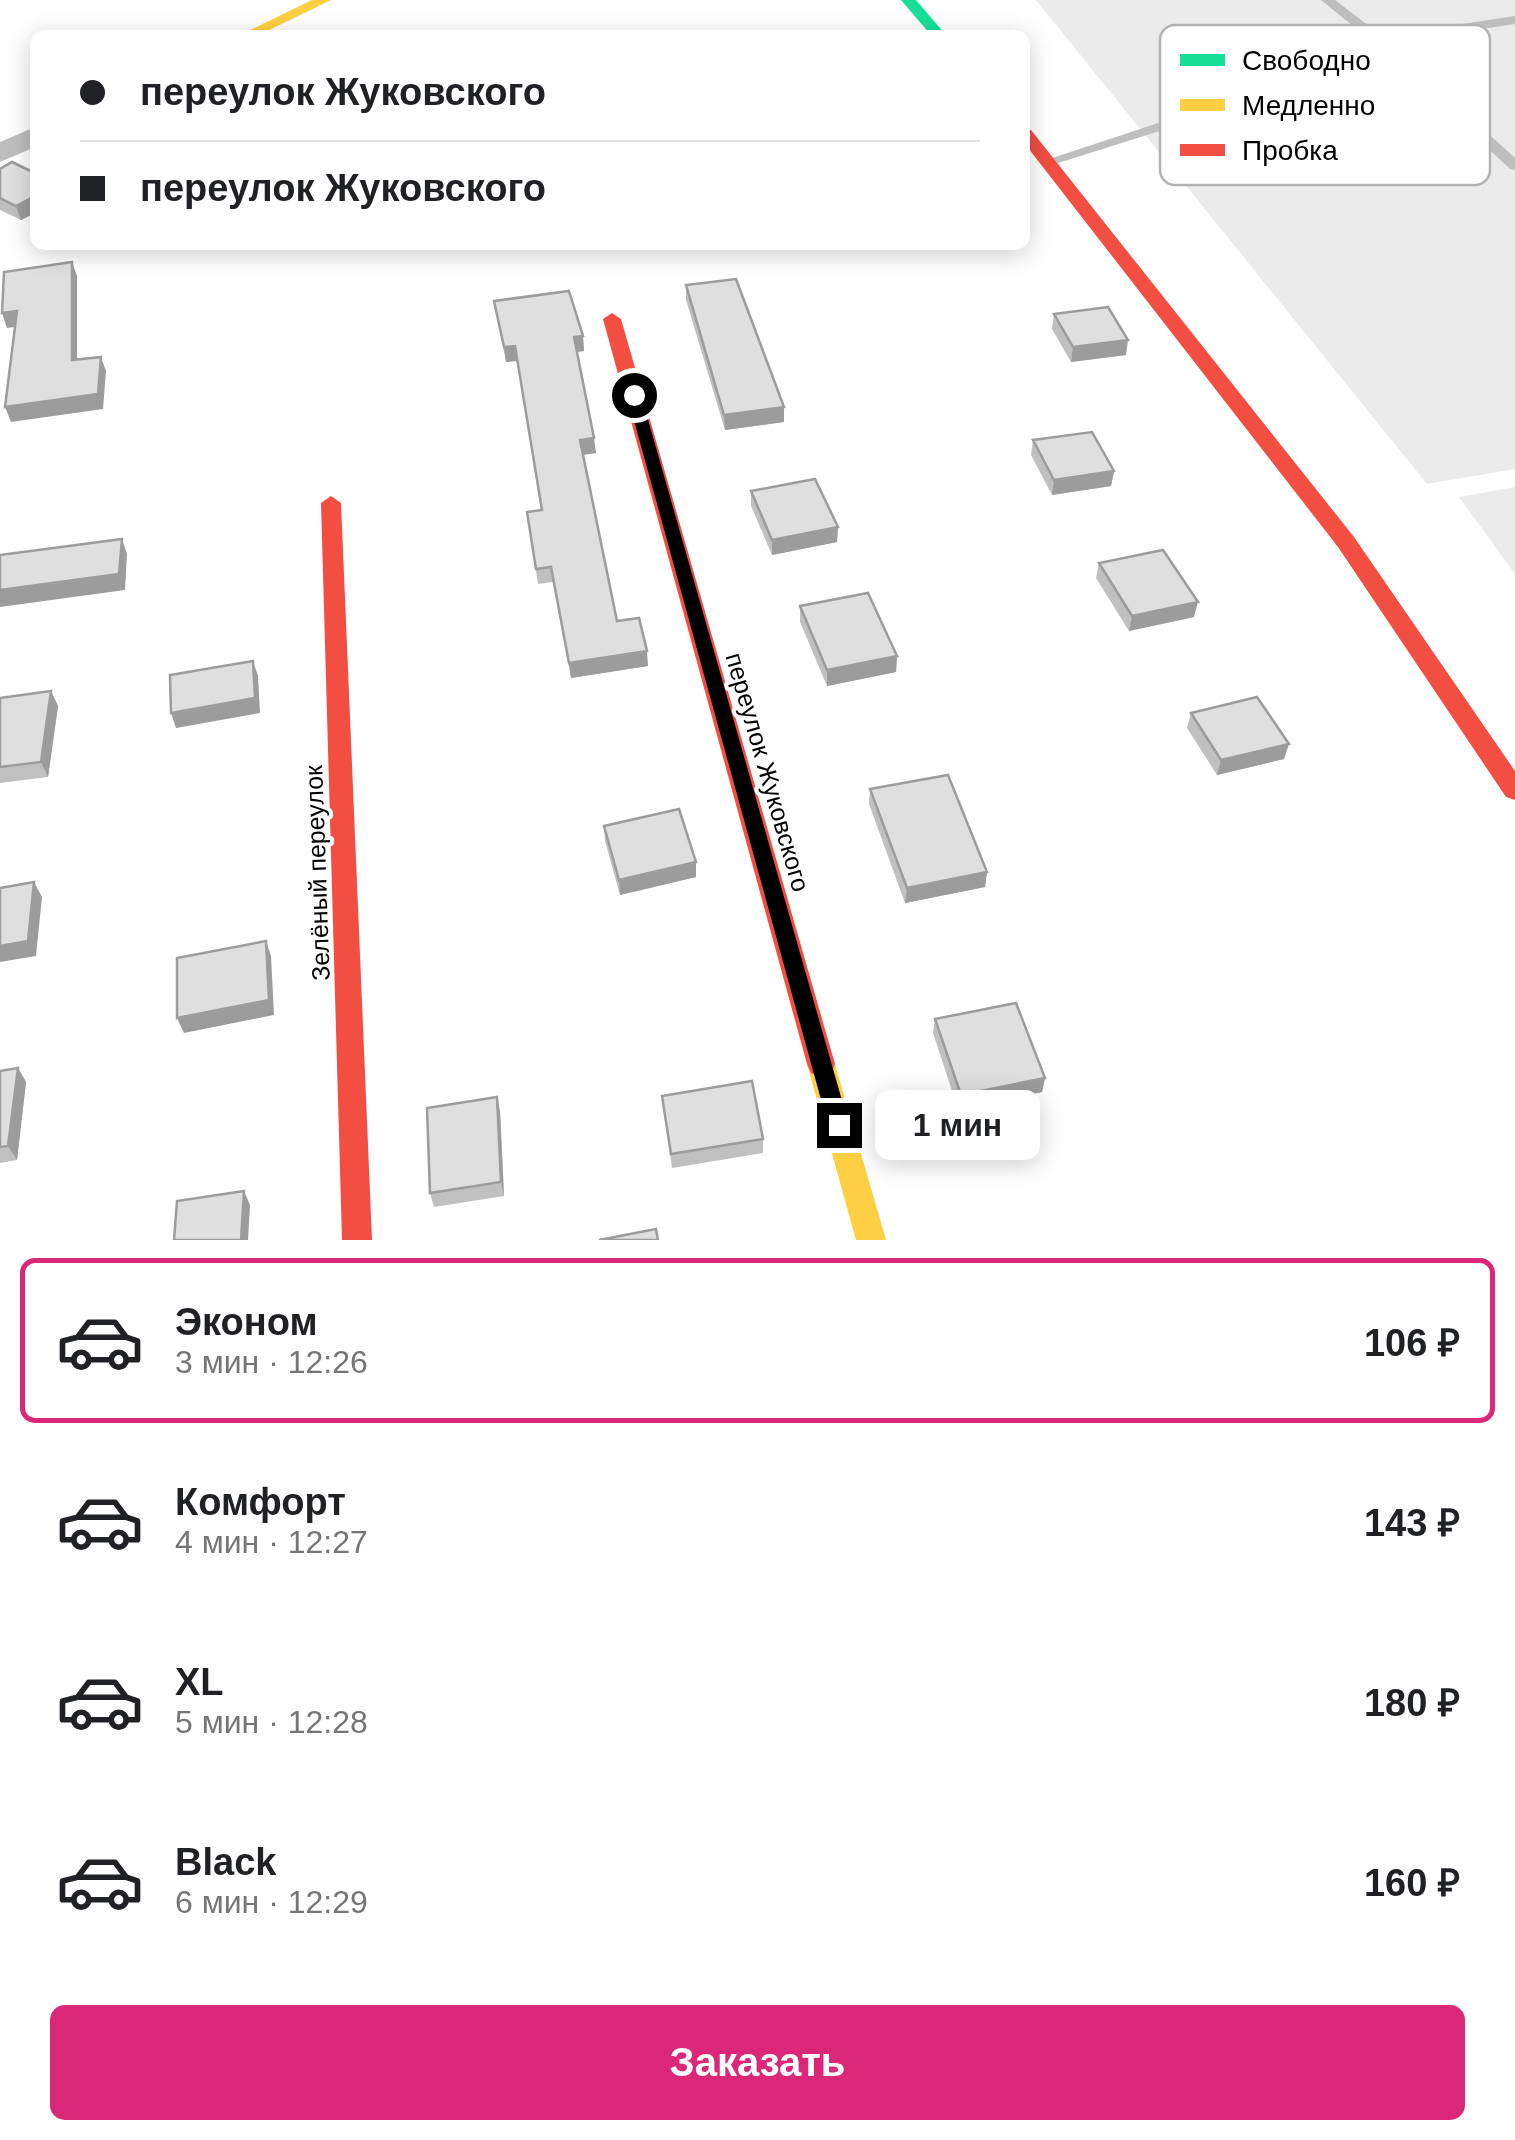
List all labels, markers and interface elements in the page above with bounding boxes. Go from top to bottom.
legend [1160,25,1490,185]
text: Свободно [1242,45,1371,76]
text: переулок Жуковского [140,71,546,113]
text: Медленно [1242,90,1375,121]
text: Пробка [1242,135,1338,166]
text: переулок Жуковского [140,167,546,209]
route start [612,373,657,418]
street label: переулок Жуковского [720,649,816,895]
street label: Зелёный переулок [299,764,335,981]
callout: 1 мин [874,1090,1039,1160]
route end [817,1103,862,1148]
text: 1 мин [913,1107,1002,1143]
icon: car [55,1296,145,1386]
text: Эконом [175,1301,318,1343]
text: 106 ₽ [1364,1322,1460,1364]
text: 3 мин · 12:26 [175,1344,368,1380]
icon: car [55,1476,145,1566]
text: Комфорт [175,1481,346,1523]
text: 143 ₽ [1364,1502,1460,1544]
text: 4 мин · 12:27 [175,1524,368,1560]
icon: car [55,1656,145,1746]
text: XL [175,1661,224,1703]
text: 180 ₽ [1364,1682,1460,1724]
text: 5 мин · 12:28 [175,1704,368,1740]
icon: car [55,1836,145,1926]
text: Black [175,1841,276,1883]
text: 160 ₽ [1364,1862,1460,1904]
text: 6 мин · 12:29 [175,1884,368,1920]
button: Заказать [50,2005,1465,2120]

